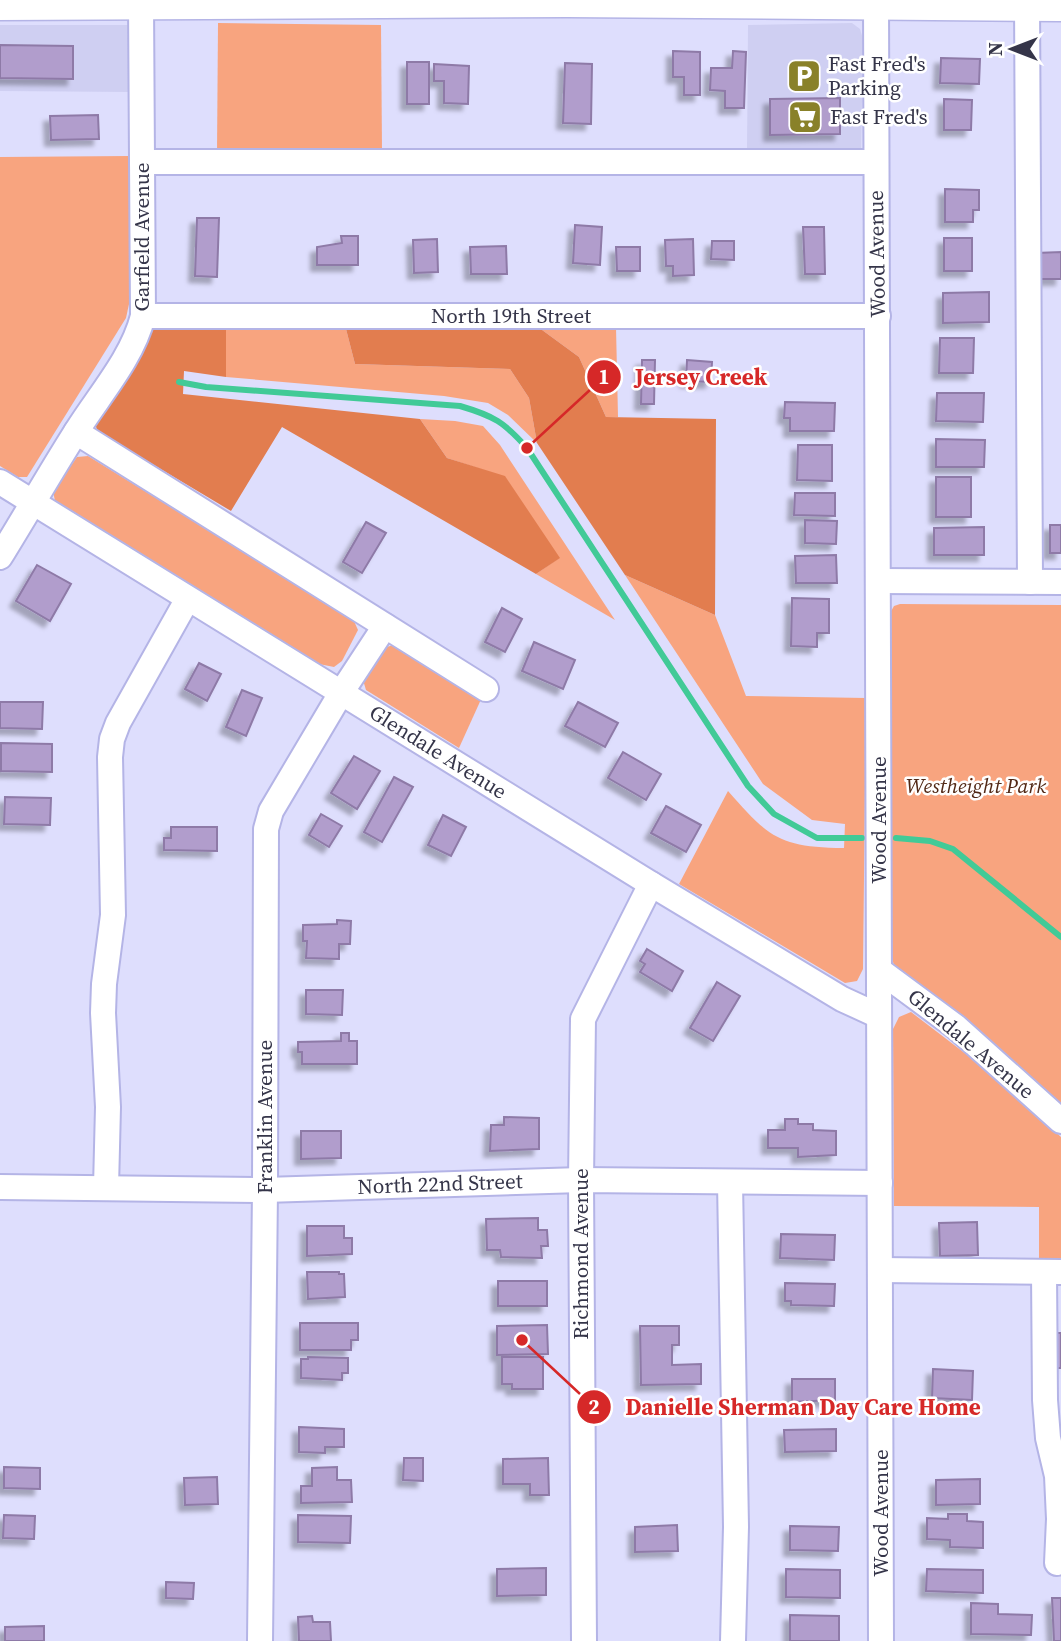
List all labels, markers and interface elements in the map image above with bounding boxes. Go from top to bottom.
north arrow [977,14,1047,84]
text: N [982,42,1008,56]
place label: Fast Fred's Parking [828,49,926,102]
parking icon: Fast Fred's Parking [785,57,823,95]
supermarket icon: Fast Fred's [786,98,824,136]
place label: Fast Fred's [830,102,928,131]
street label: Garfield Avenue [127,162,156,312]
street label: Wood Avenue [861,190,892,318]
street label: North 19th Street [431,301,591,330]
callout: Jersey Creek [586,355,781,399]
text: Jersey Creek [633,361,767,393]
text: 1 [598,362,610,391]
street label: Glendale Avenue [364,698,513,806]
street label: Wood Avenue [864,756,893,884]
park label: Westheight Park [906,771,1046,800]
street label: Glendale Avenue [902,982,1041,1105]
street label: Franklin Avenue [250,1040,279,1194]
street label: North 22nd Street [357,1166,523,1201]
street label: Richmond Avenue [566,1168,595,1340]
callout: Danielle Sherman Day Care Home [576,1385,995,1429]
text: Danielle Sherman Day Care Home [625,1391,981,1423]
text: 2 [588,1392,600,1421]
street label: Wood Avenue [866,1449,895,1577]

